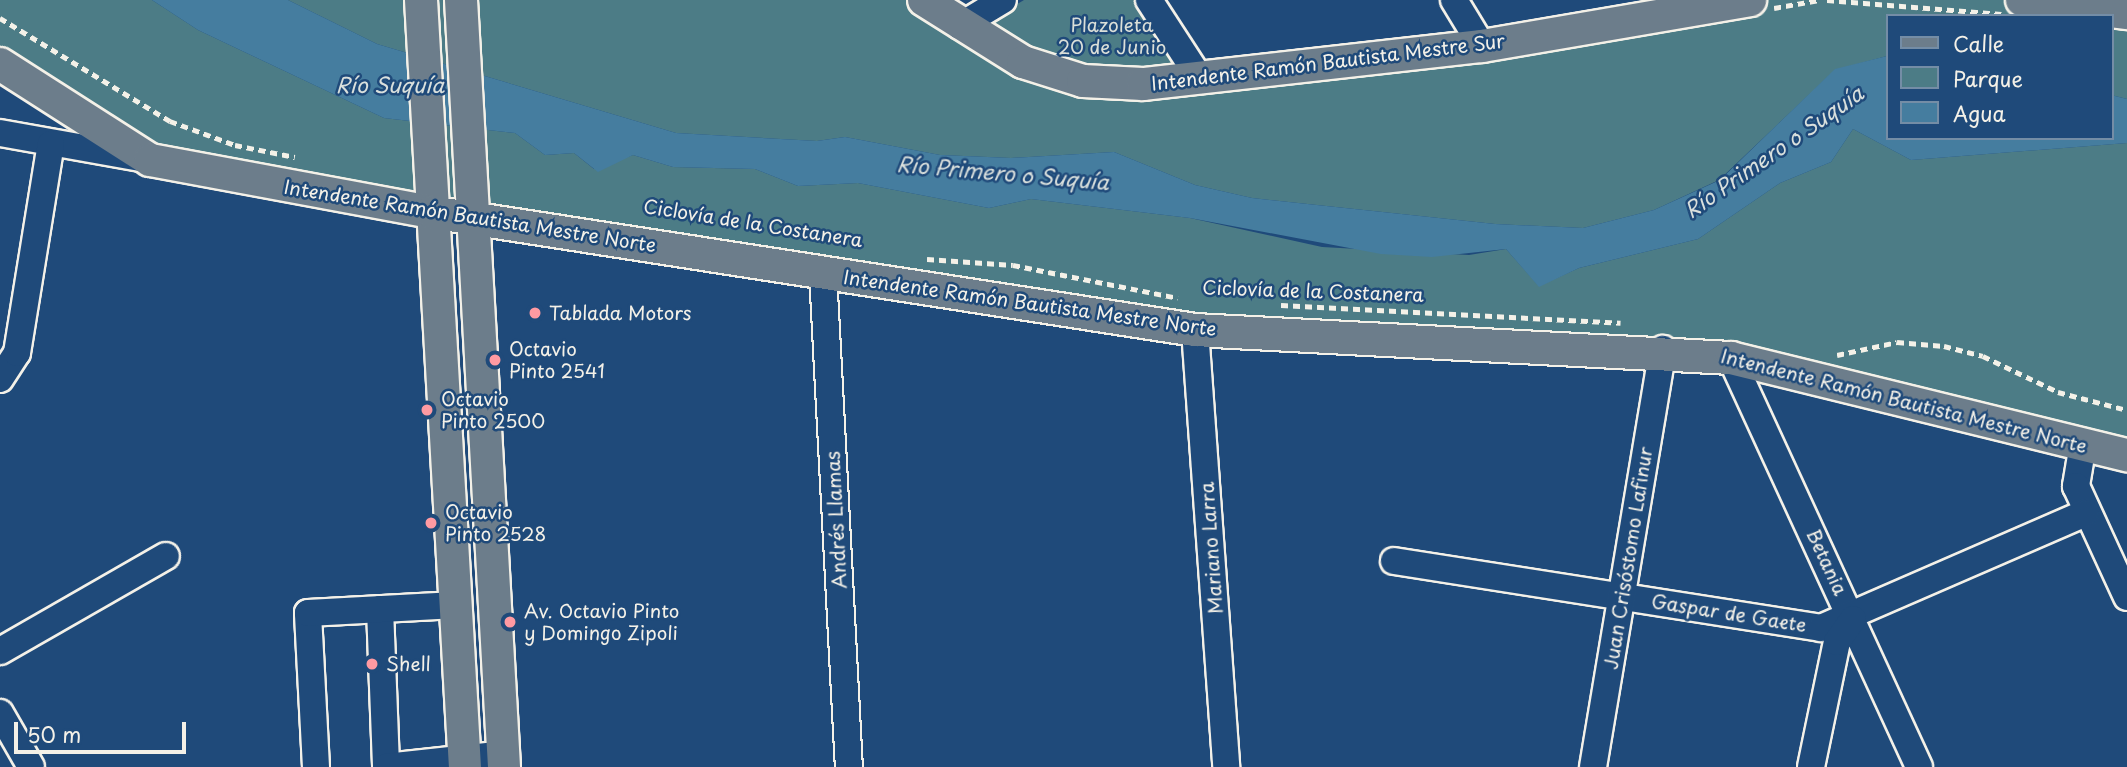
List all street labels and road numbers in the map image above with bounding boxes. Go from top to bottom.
street label: Intendente Ramón Bautista Mestre Sur [1149,29,1507,95]
street label: Intendente Ramón Bautista Mestre Norte [282,175,658,257]
street label: Ciclovía de la Costanera [641,194,865,252]
street label: Intendente Ramón Bautista Mestre Norte [841,265,1219,341]
street label: Ciclovía de la Costanera [1201,276,1425,306]
street label: Intendente Ramón Bautista Mestre Norte [1718,344,2090,458]
street label: Juan Crisóstomo Lafinur [1599,446,1657,670]
street label: Andrés Llamas [821,450,851,590]
street label: Mariano Larra [1195,481,1227,615]
street label: Betania [1802,525,1852,599]
street label: Gaspar de Gaete [1650,589,1808,637]

